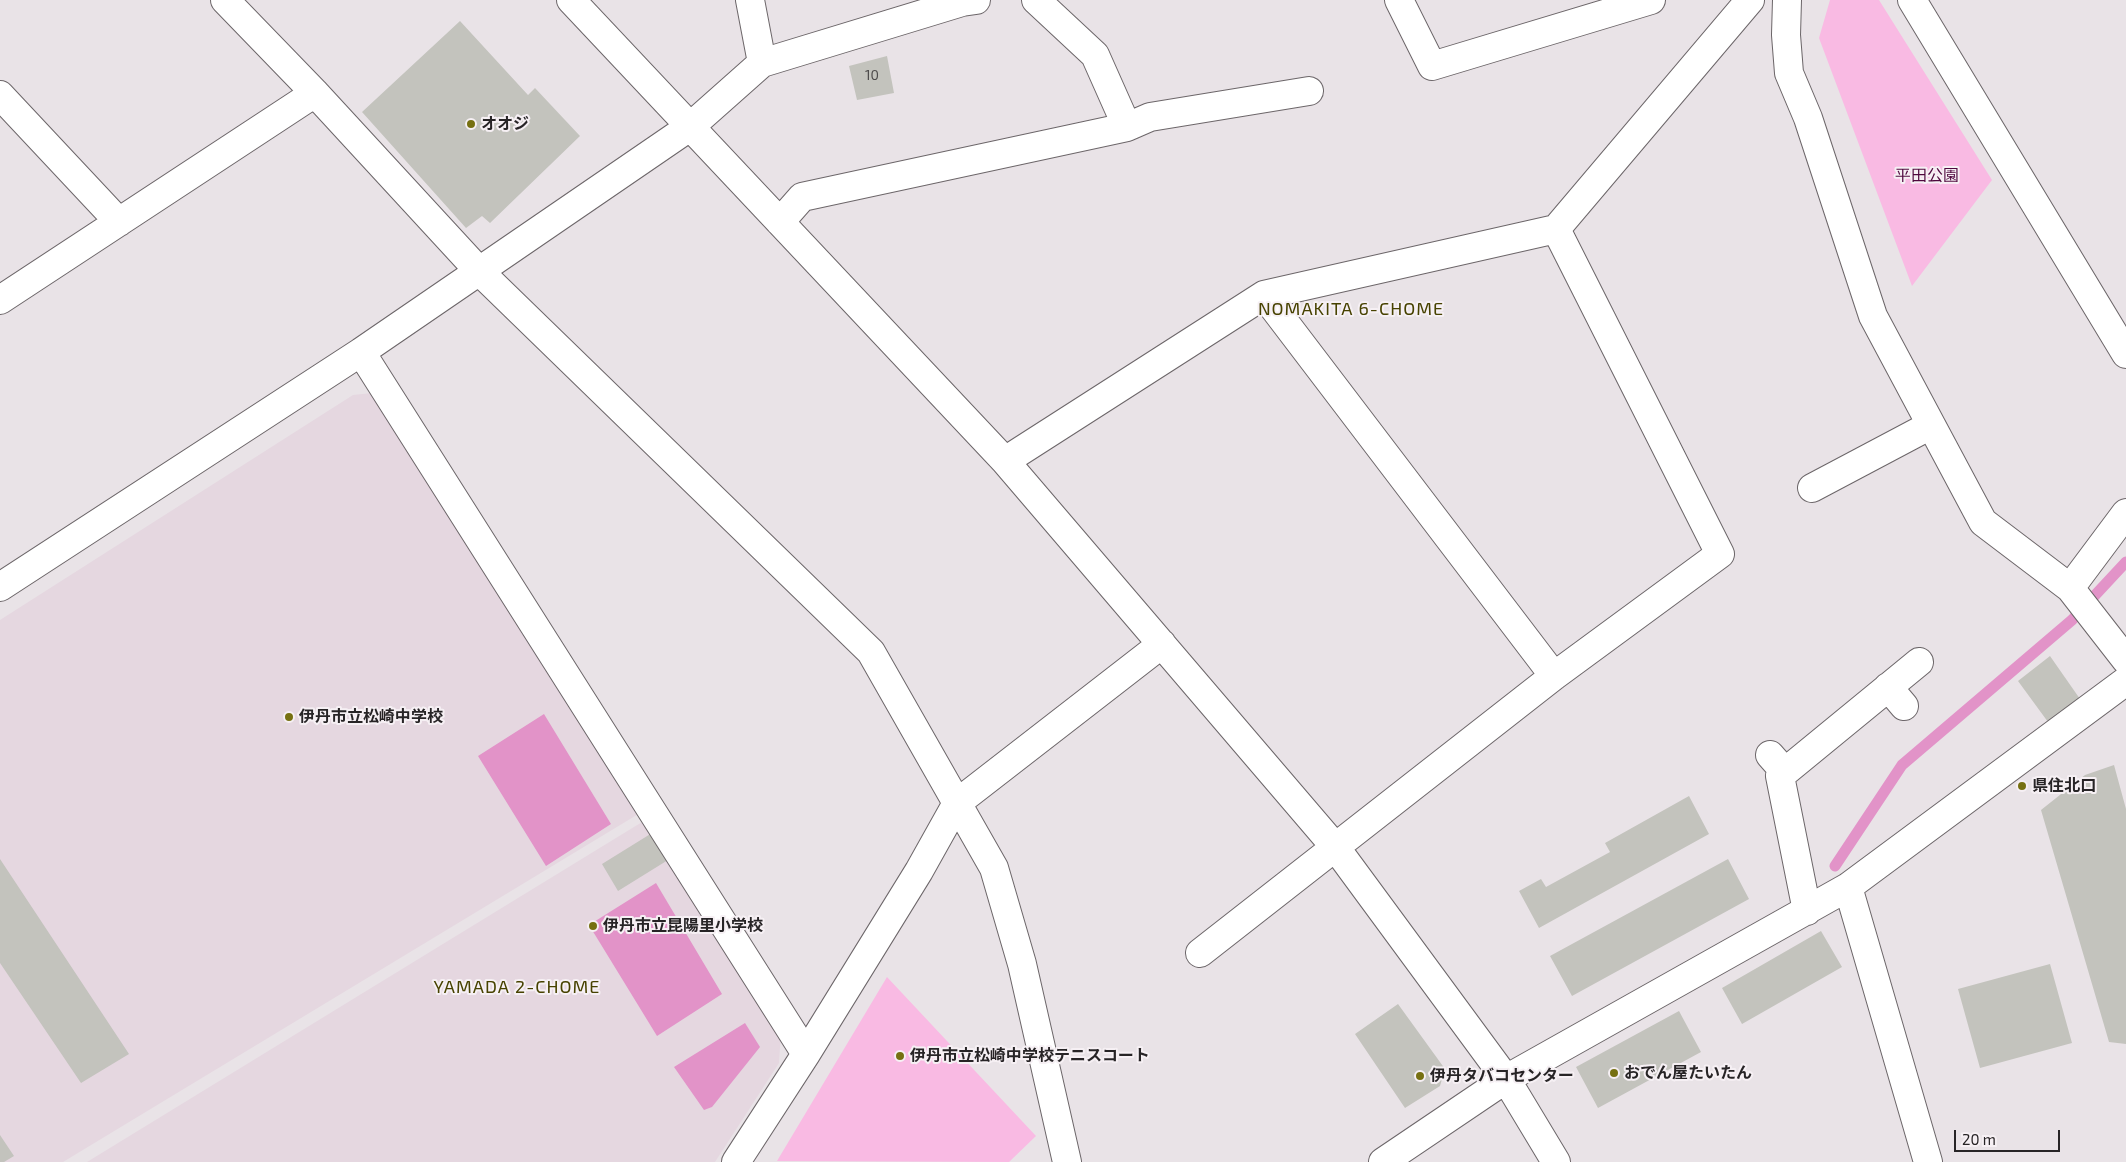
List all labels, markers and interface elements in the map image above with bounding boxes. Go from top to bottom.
house number: 10 [865,67,879,83]
place label: オオジ [481,114,529,134]
marker: オオジ [465,118,477,130]
park label: 平田公園 [1895,166,1959,186]
district label: NOMAKITA 6-CHOME [1256,298,1446,320]
place label: 伊丹市立松崎中学校 [299,707,443,727]
marker: 伊丹市立松崎中学校 [283,711,295,723]
place label: 県住北口 [2032,776,2096,796]
marker: 県住北口 [2016,780,2028,792]
place label: 伊丹市立昆陽里小学校 [603,916,763,936]
marker: 伊丹市立昆陽里小学校 [587,920,599,932]
district label: YAMADA 2-CHOME [432,976,602,998]
place label: 伊丹市立松崎中学校テニスコート [910,1046,1150,1066]
marker: 伊丹市立松崎中学校テニスコート [894,1050,906,1062]
place label: おでん屋たいたん [1624,1063,1752,1083]
place label: 伊丹タバコセンター [1430,1066,1574,1086]
marker: おでん屋たいたん [1608,1067,1620,1079]
marker: 伊丹タバコセンター [1414,1070,1426,1082]
scale bar [1956,1120,2062,1152]
text: 20 m [1962,1130,1996,1148]

